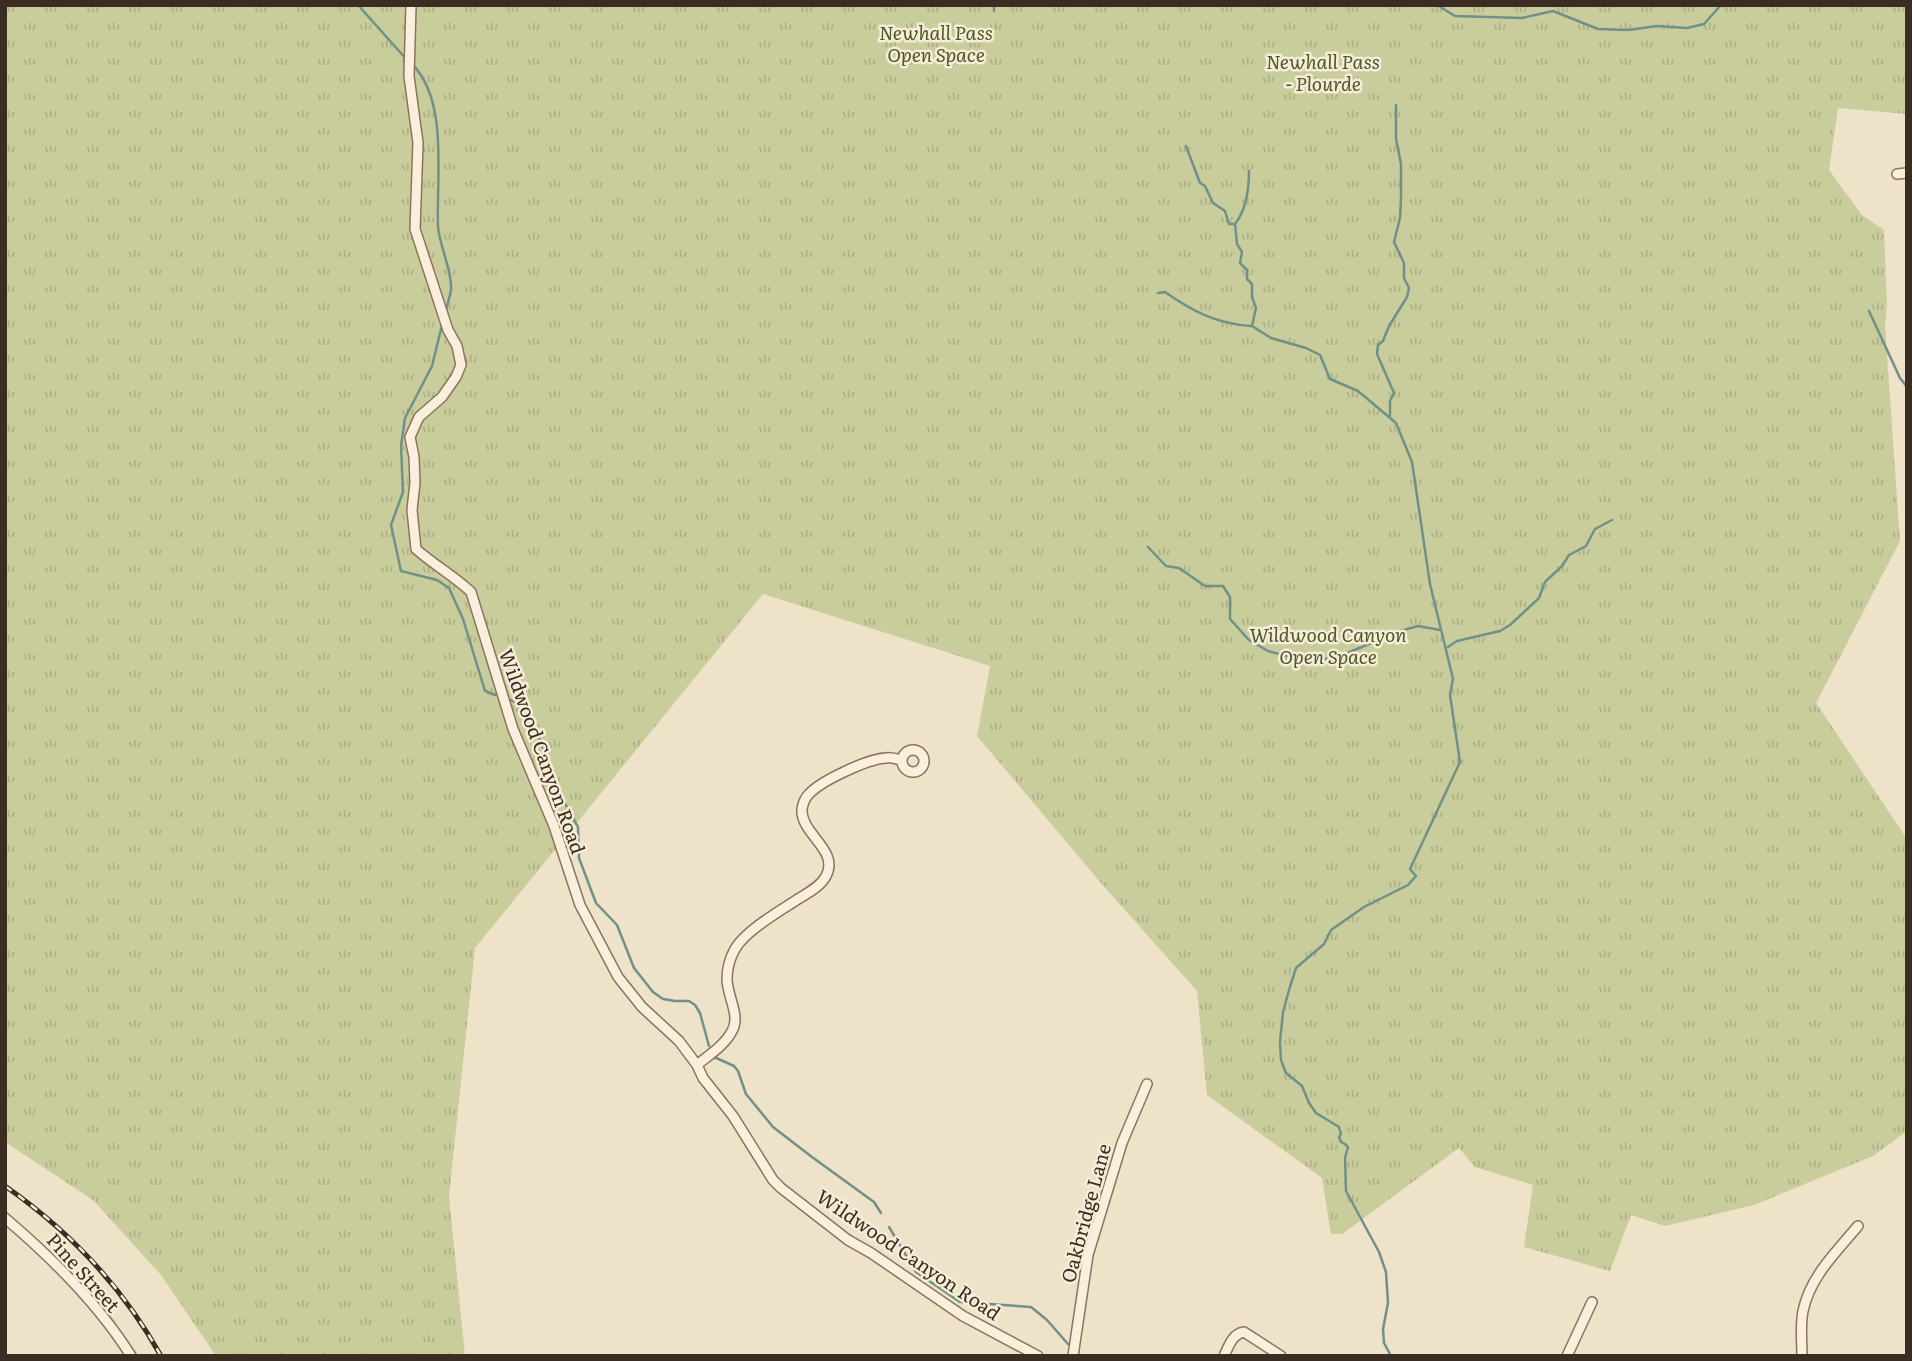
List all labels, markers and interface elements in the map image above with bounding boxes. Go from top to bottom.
park label: Newhall Pass Open Space [879,18,993,68]
park label: Newhall Pass - Plourde [1266,47,1380,97]
park label: Wildwood Canyon Open Space [1249,620,1407,670]
street label: Wildwood Canyon Road [493,644,593,858]
street label: Oakbridge Lane [1053,1140,1117,1286]
street label: Wildwood Canyon Road [811,1182,1007,1326]
street label: Pine Street [41,1226,127,1318]

